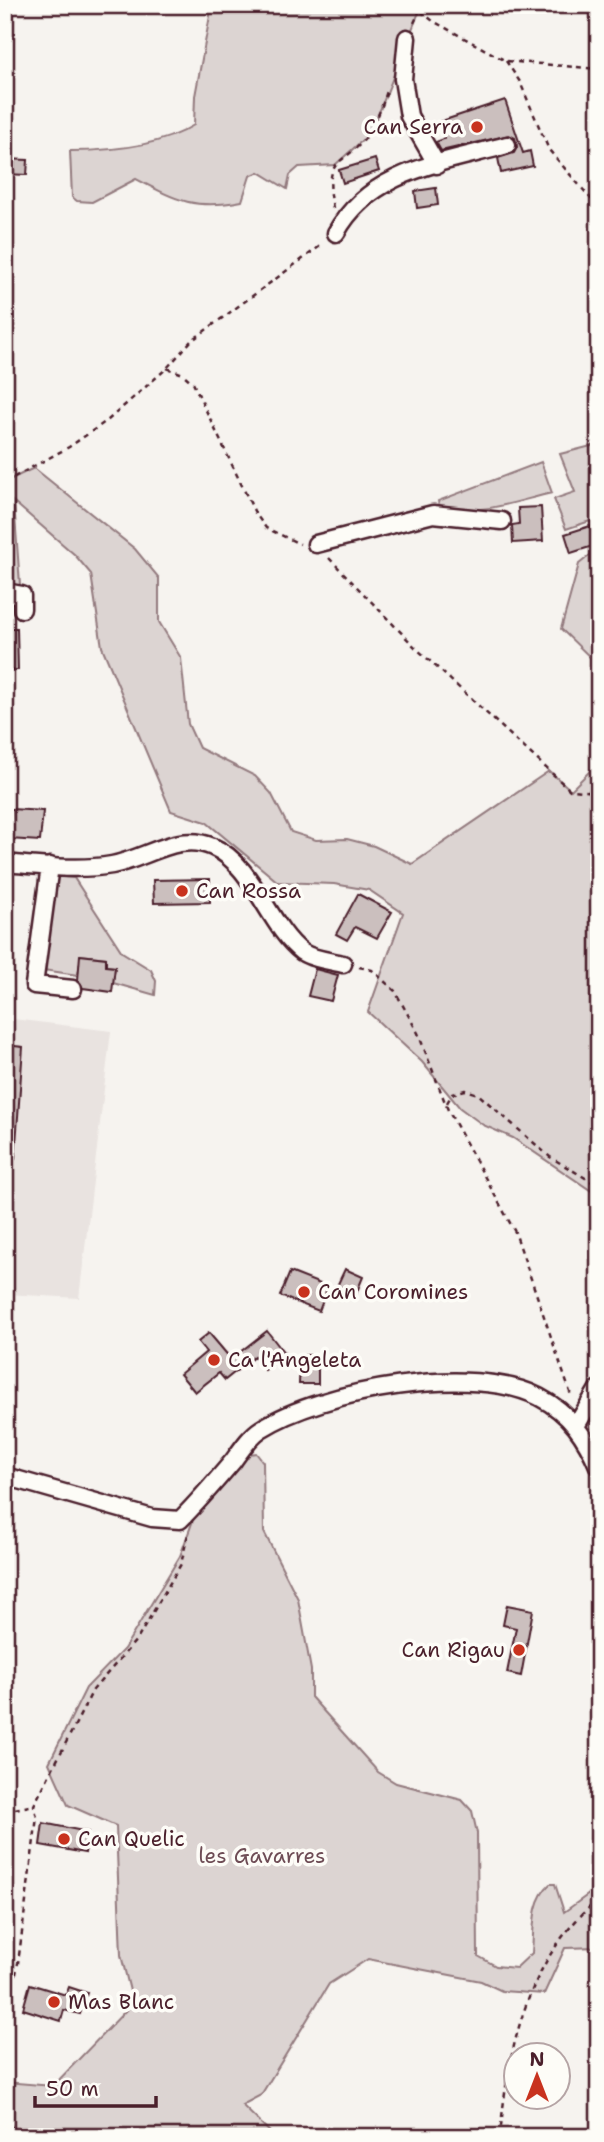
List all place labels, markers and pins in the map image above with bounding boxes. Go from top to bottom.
place label: Can Serra [364,113,463,141]
marker: Can Serra [469,119,485,135]
place label: Can Rossa [196,877,301,905]
marker: Can Rossa [174,883,190,899]
place label: Can Coromines [318,1278,468,1306]
marker: Can Coromines [296,1284,312,1300]
place label: Ca l'Angeleta [228,1346,361,1374]
marker: Ca l'Angeleta [206,1352,222,1368]
place label: Can Rigau [402,1636,505,1664]
marker: Can Rigau [511,1642,527,1658]
place label: Can Quelic [78,1825,185,1853]
marker: Can Quelic [56,1831,72,1847]
place label: Mas Blanc [68,1988,174,2016]
marker: Mas Blanc [46,1994,62,2010]

